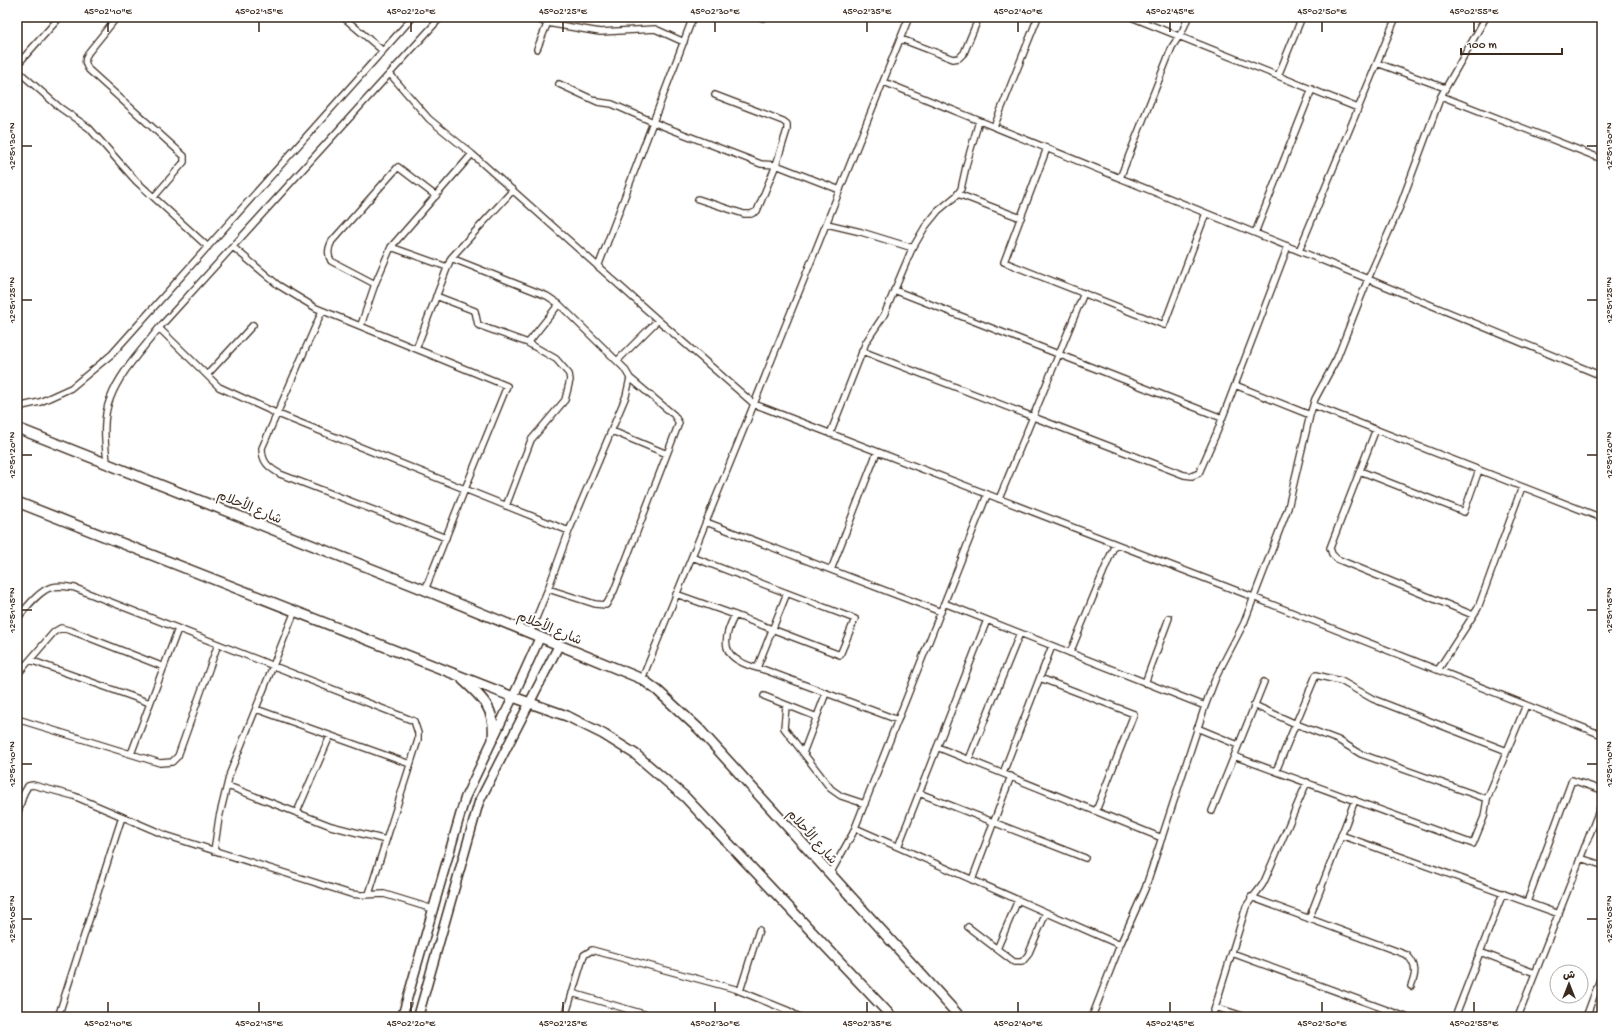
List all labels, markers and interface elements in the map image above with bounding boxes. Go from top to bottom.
text: 45°02'10"E [84,6,133,18]
text: 45°02'15"E [235,6,283,18]
text: 45°02'20"E [387,6,436,18]
text: 45°02'25"E [539,6,588,18]
text: 45°02'30"E [691,6,740,18]
text: 45°02'35"E [843,6,892,18]
text: 45°02'40"E [994,6,1043,18]
text: 45°02'45"E [1146,6,1195,18]
text: 45°02'50"E [1298,6,1347,18]
text: 45°02'55"E [1450,6,1499,18]
scale bar [1461,30,1562,56]
text: 100 m [1466,39,1497,53]
text: 12°51'30"N [7,122,19,170]
text: 12°51'30"N [1604,122,1616,170]
text: 12°51'25"N [7,276,19,324]
text: 12°51'25"N [1604,276,1616,324]
text: 12°51'20"N [7,431,19,479]
text: 12°51'20"N [1604,431,1616,479]
street label: شارع الأحلام [214,486,285,529]
text: 12°51'15"N [7,587,19,634]
text: 12°51'15"N [1604,587,1616,634]
street label: شارع الأحلام [514,607,585,650]
text: 12°51'10"N [7,741,19,788]
text: 12°51'10"N [1604,741,1616,788]
street label: شارع الأحلام [782,805,842,869]
text: 12°51'05"N [7,895,19,943]
text: 12°51'05"N [1604,895,1616,943]
north arrow [1549,964,1589,1004]
text: ش [1563,970,1575,982]
text: 45°02'10"E [84,1018,133,1030]
text: 45°02'15"E [235,1018,283,1030]
text: 45°02'20"E [387,1018,436,1030]
text: 45°02'25"E [539,1018,588,1030]
text: 45°02'30"E [691,1018,740,1030]
text: 45°02'35"E [843,1018,892,1030]
text: 45°02'40"E [994,1018,1043,1030]
text: 45°02'45"E [1146,1018,1195,1030]
text: 45°02'50"E [1298,1018,1347,1030]
text: 45°02'55"E [1450,1018,1499,1030]

